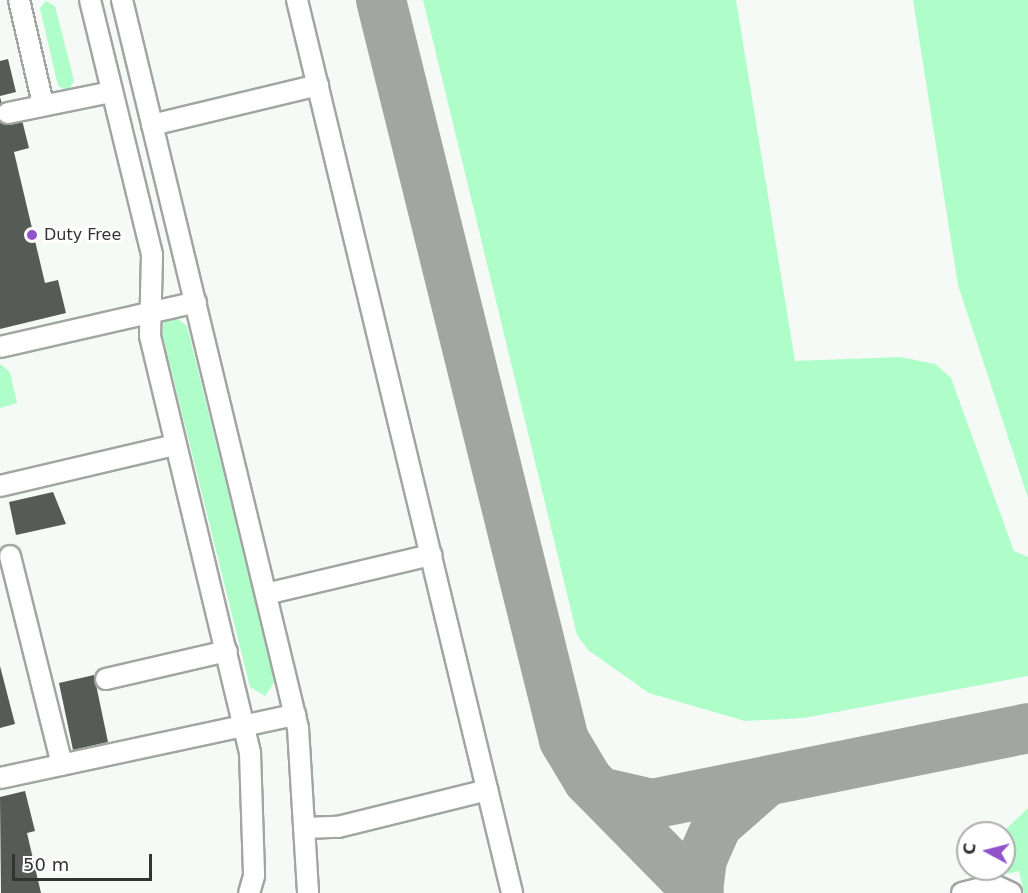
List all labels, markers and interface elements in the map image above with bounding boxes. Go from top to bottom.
place label: Duty Free [44,225,121,245]
marker: Duty Free [25,228,39,242]
north arrow [956,821,1016,881]
scale bar [15,842,154,880]
text: С [959,842,980,856]
text: 50 m [23,854,69,875]

